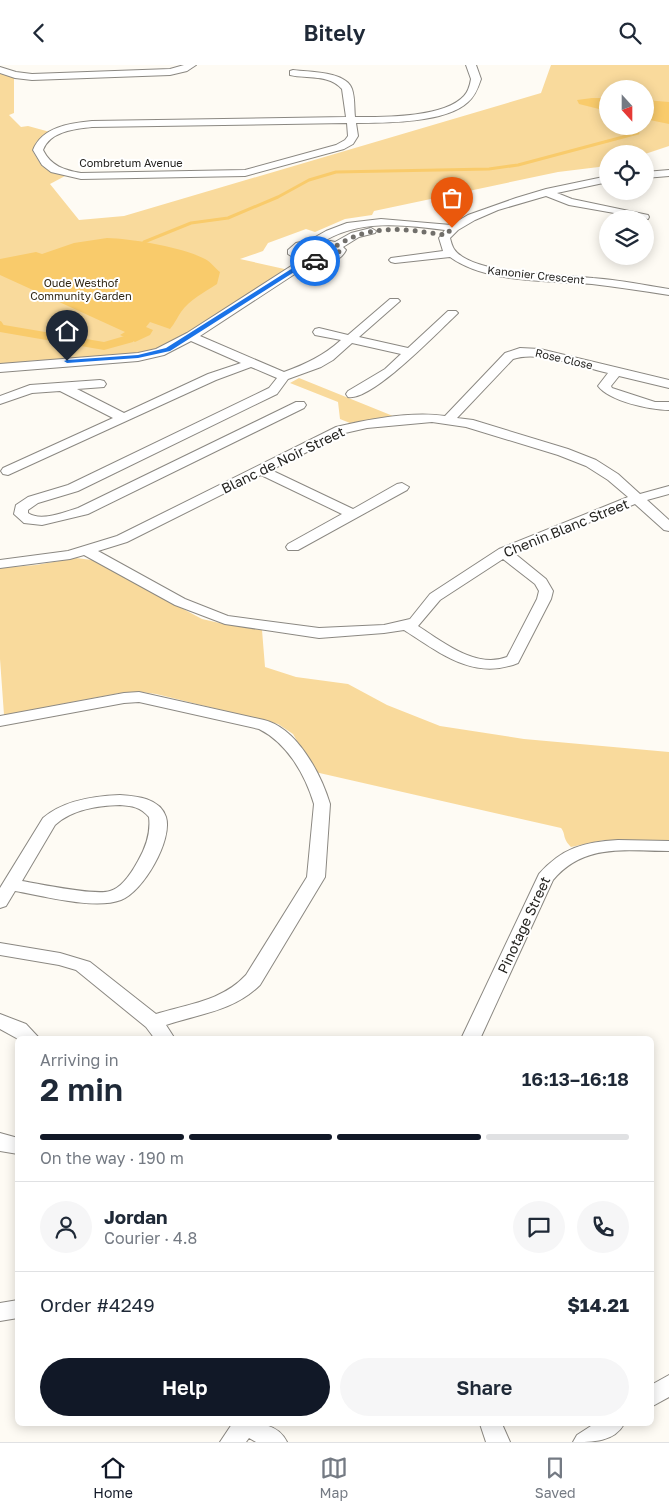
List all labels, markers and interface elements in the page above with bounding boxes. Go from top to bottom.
icon: back [25,19,53,47]
text: Bitely [304,19,365,46]
icon: search [616,19,644,47]
north arrow [599,80,654,135]
map controls [599,80,654,265]
button: locate [599,145,654,200]
street label: Combretum Avenue [79,156,183,169]
pin [431,177,473,228]
icon: bag [438,184,466,212]
button: layers [599,210,654,265]
courier [290,236,340,286]
icon: car [301,247,329,275]
street label: Kanonier Crescent [487,263,585,286]
park label: Oude Westhof Community Garden [30,276,132,302]
pin [46,310,88,361]
icon: home [53,317,81,345]
street label: Rose Close [534,346,594,371]
street label: Blanc de Noir Street [218,422,347,497]
street label: Chenin Blanc Street [501,495,631,560]
street label: Pinotage Street [494,874,553,976]
text: Arriving in [40,1050,119,1070]
text: 16:13–16:18 [522,1067,629,1090]
text: 2 min [40,1070,123,1108]
text: On the way · 190 m [40,1148,184,1168]
button: person [40,1201,92,1253]
button: chat [513,1201,565,1253]
button: phone [577,1201,629,1253]
text: Jordan [104,1205,168,1228]
text: Courier · 4.8 [104,1228,197,1248]
text: Order #4249 [40,1293,155,1316]
text: $14.21 [567,1293,629,1316]
button: Help [40,1358,330,1416]
button: Share [340,1358,629,1416]
tab: Home [93,1454,133,1501]
tab: Map [320,1454,348,1501]
tab: Saved [535,1454,576,1501]

